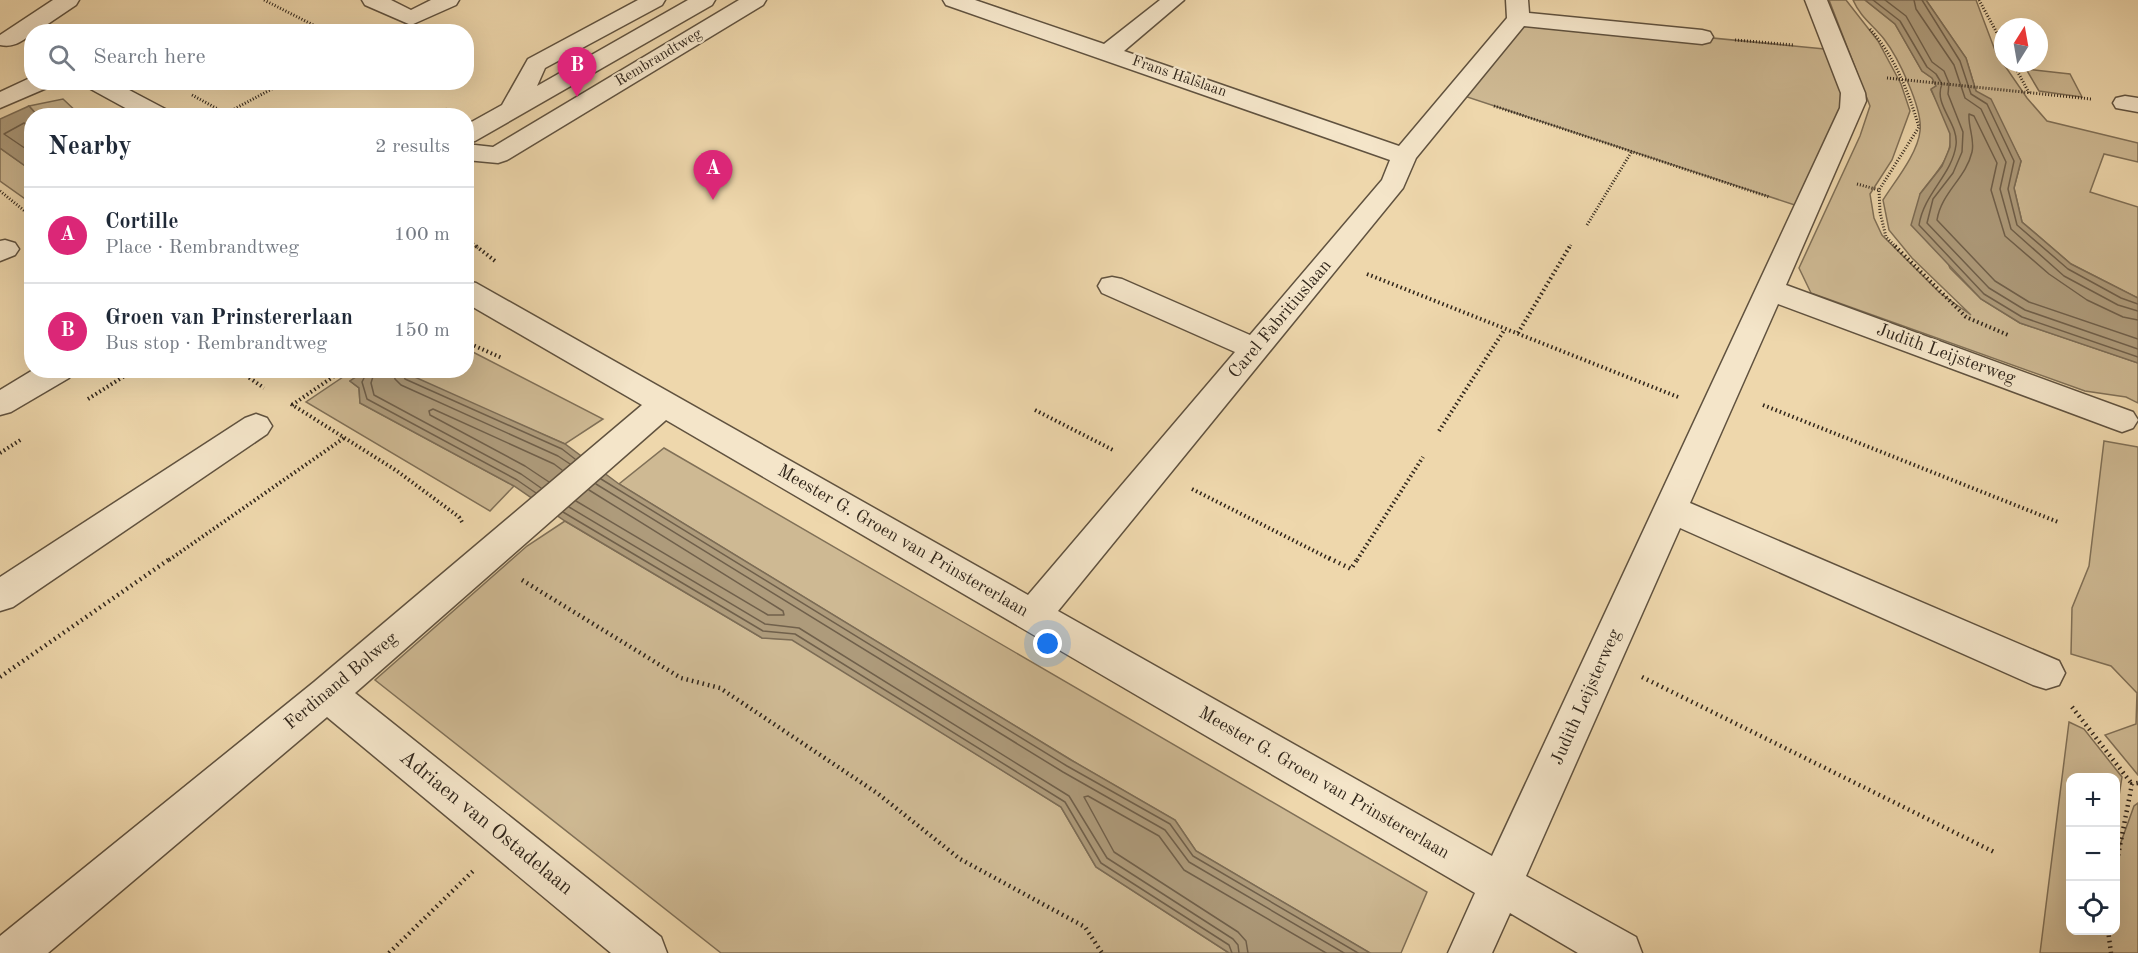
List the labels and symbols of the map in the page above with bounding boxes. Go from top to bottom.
north arrow [1994,18,2048,72]
street label: Rembrandtweg [613,26,705,90]
pin: B [558,48,596,97]
street label: Frans Halslaan [1130,54,1228,100]
pin: A [694,150,732,200]
street label: Carel Fabritiuslaan [1225,256,1335,382]
street label: Judith Leijsterweg [1874,320,2018,388]
street label: Meester G. Groen van Prinstererlaan [774,462,1032,621]
street label: Judith Leijsterweg [1548,626,1624,768]
street label: Ferdinand Bolweg [281,629,401,733]
your location [1033,629,1062,658]
street label: Meester G. Groen van Prinstererlaan [1195,704,1453,863]
street label: Adriaen van Ostadelaan [395,747,577,899]

